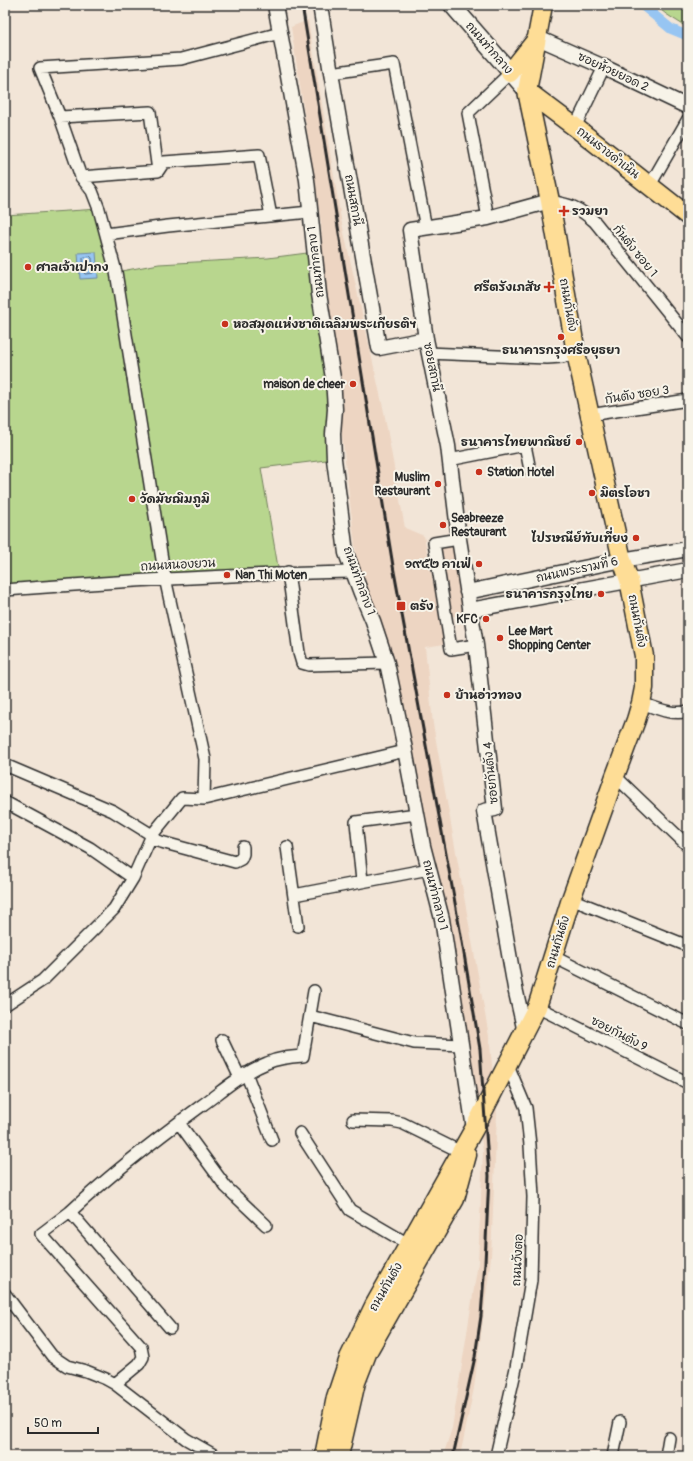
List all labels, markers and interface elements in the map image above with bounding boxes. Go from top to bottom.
street label: ถนนท่ากลาง [462,18,517,77]
street label: ซอยห้วยยอด 2 [575,49,651,95]
street label: ถนนราชดำเนิน [574,124,642,182]
street label: ถนนสถานี [341,173,365,227]
place label: รวมยา [572,204,608,219]
marker: รวมยา [559,206,569,216]
street label: กันตัง ซอย 1 [609,222,661,280]
street label: ถนนท่ากลาง 1 [303,225,328,299]
place label: ศาลเจ้าเปากง [36,260,108,275]
marker: ศาลเจ้าเปากง [23,262,33,272]
street label: ถนนกันตัง [556,277,580,333]
place label: ศรีตรังเภสัช [474,279,541,295]
marker: ศรีตรังเภสัช [544,282,554,292]
place label: หอสมุดแห่งชาติเฉลิมพระเกียรติฯ [233,316,417,333]
marker: หอสมุดแห่งชาติเฉลิมพระเกียรติฯ [220,319,230,329]
marker: ธนาคารกรุงศรีอยุธยา [556,332,566,342]
street label: ซอยสถานี [420,341,444,393]
place label: ธนาคารกรุงศรีอยุธยา [502,342,620,359]
place label: maison de cheer [263,377,346,392]
marker: maison de cheer [348,379,358,389]
street label: กันตัง ซอย 3 [604,382,670,407]
place label: ธนาคารไทยพาณิชย์ [461,434,571,450]
marker: ธนาคารไทยพาณิชย์ [574,437,584,447]
place label: Station Hotel [487,465,555,480]
marker: Station Hotel [474,467,484,477]
place label: Muslim Restaurant [375,470,431,499]
marker: Muslim Restaurant [433,479,443,489]
place label: มิตรโอชา [600,485,650,501]
marker: มิตรโอชา [587,488,597,498]
place label: วัดมัชฌิมภูมิ [140,492,210,508]
marker: วัดมัชฌิมภูมิ [127,494,137,504]
place label: Seabreeze Restaurant [451,511,508,540]
marker: Seabreeze Restaurant [438,520,448,530]
place label: ไปรษณีย์ทับเที่ยง [530,527,628,546]
marker: ไปรษณีย์ทับเที่ยง [631,533,641,543]
street label: ถนนท่ากลาง 1 [340,544,379,617]
street label: ถนนพระรามที่ 6 [534,550,619,586]
street label: ถนนหนองยวน [140,556,216,574]
place label: ๑๙๕๒ คาเฟ่ [405,556,471,572]
marker: ๑๙๕๒ คาเฟ่ [474,559,484,569]
place label: Nan Thi Moten [235,568,307,583]
marker: Nan Thi Moten [222,570,232,580]
place label: ธนาคารกรุงไทย [506,586,593,603]
marker: ธนาคารกรุงไทย [596,589,606,599]
street label: ถนนกันตัง [624,593,650,649]
place label: ตรัง [410,599,434,614]
marker: ตรัง [395,600,407,612]
place label: KFC [456,612,479,627]
marker: KFC [481,614,491,624]
place label: Lee Mart Shopping Center [508,624,591,653]
marker: Lee Mart Shopping Center [495,633,505,643]
place label: บ้านอ่าวทอง [455,687,522,703]
marker: บ้านอ่าวทอง [442,690,452,700]
street label: ซอยกันตัง 4 [480,741,502,805]
street label: ถนนท่ากลาง 1 [419,858,452,932]
street label: ถนนกันตัง [543,914,573,970]
street label: ซอยกันตัง 9 [588,1013,650,1055]
street label: ถนนวังตอ [509,1233,527,1287]
street label: ถนนกันตัง [366,1260,406,1314]
scale bar [28,1409,98,1435]
text: 50 m [34,1416,62,1431]

